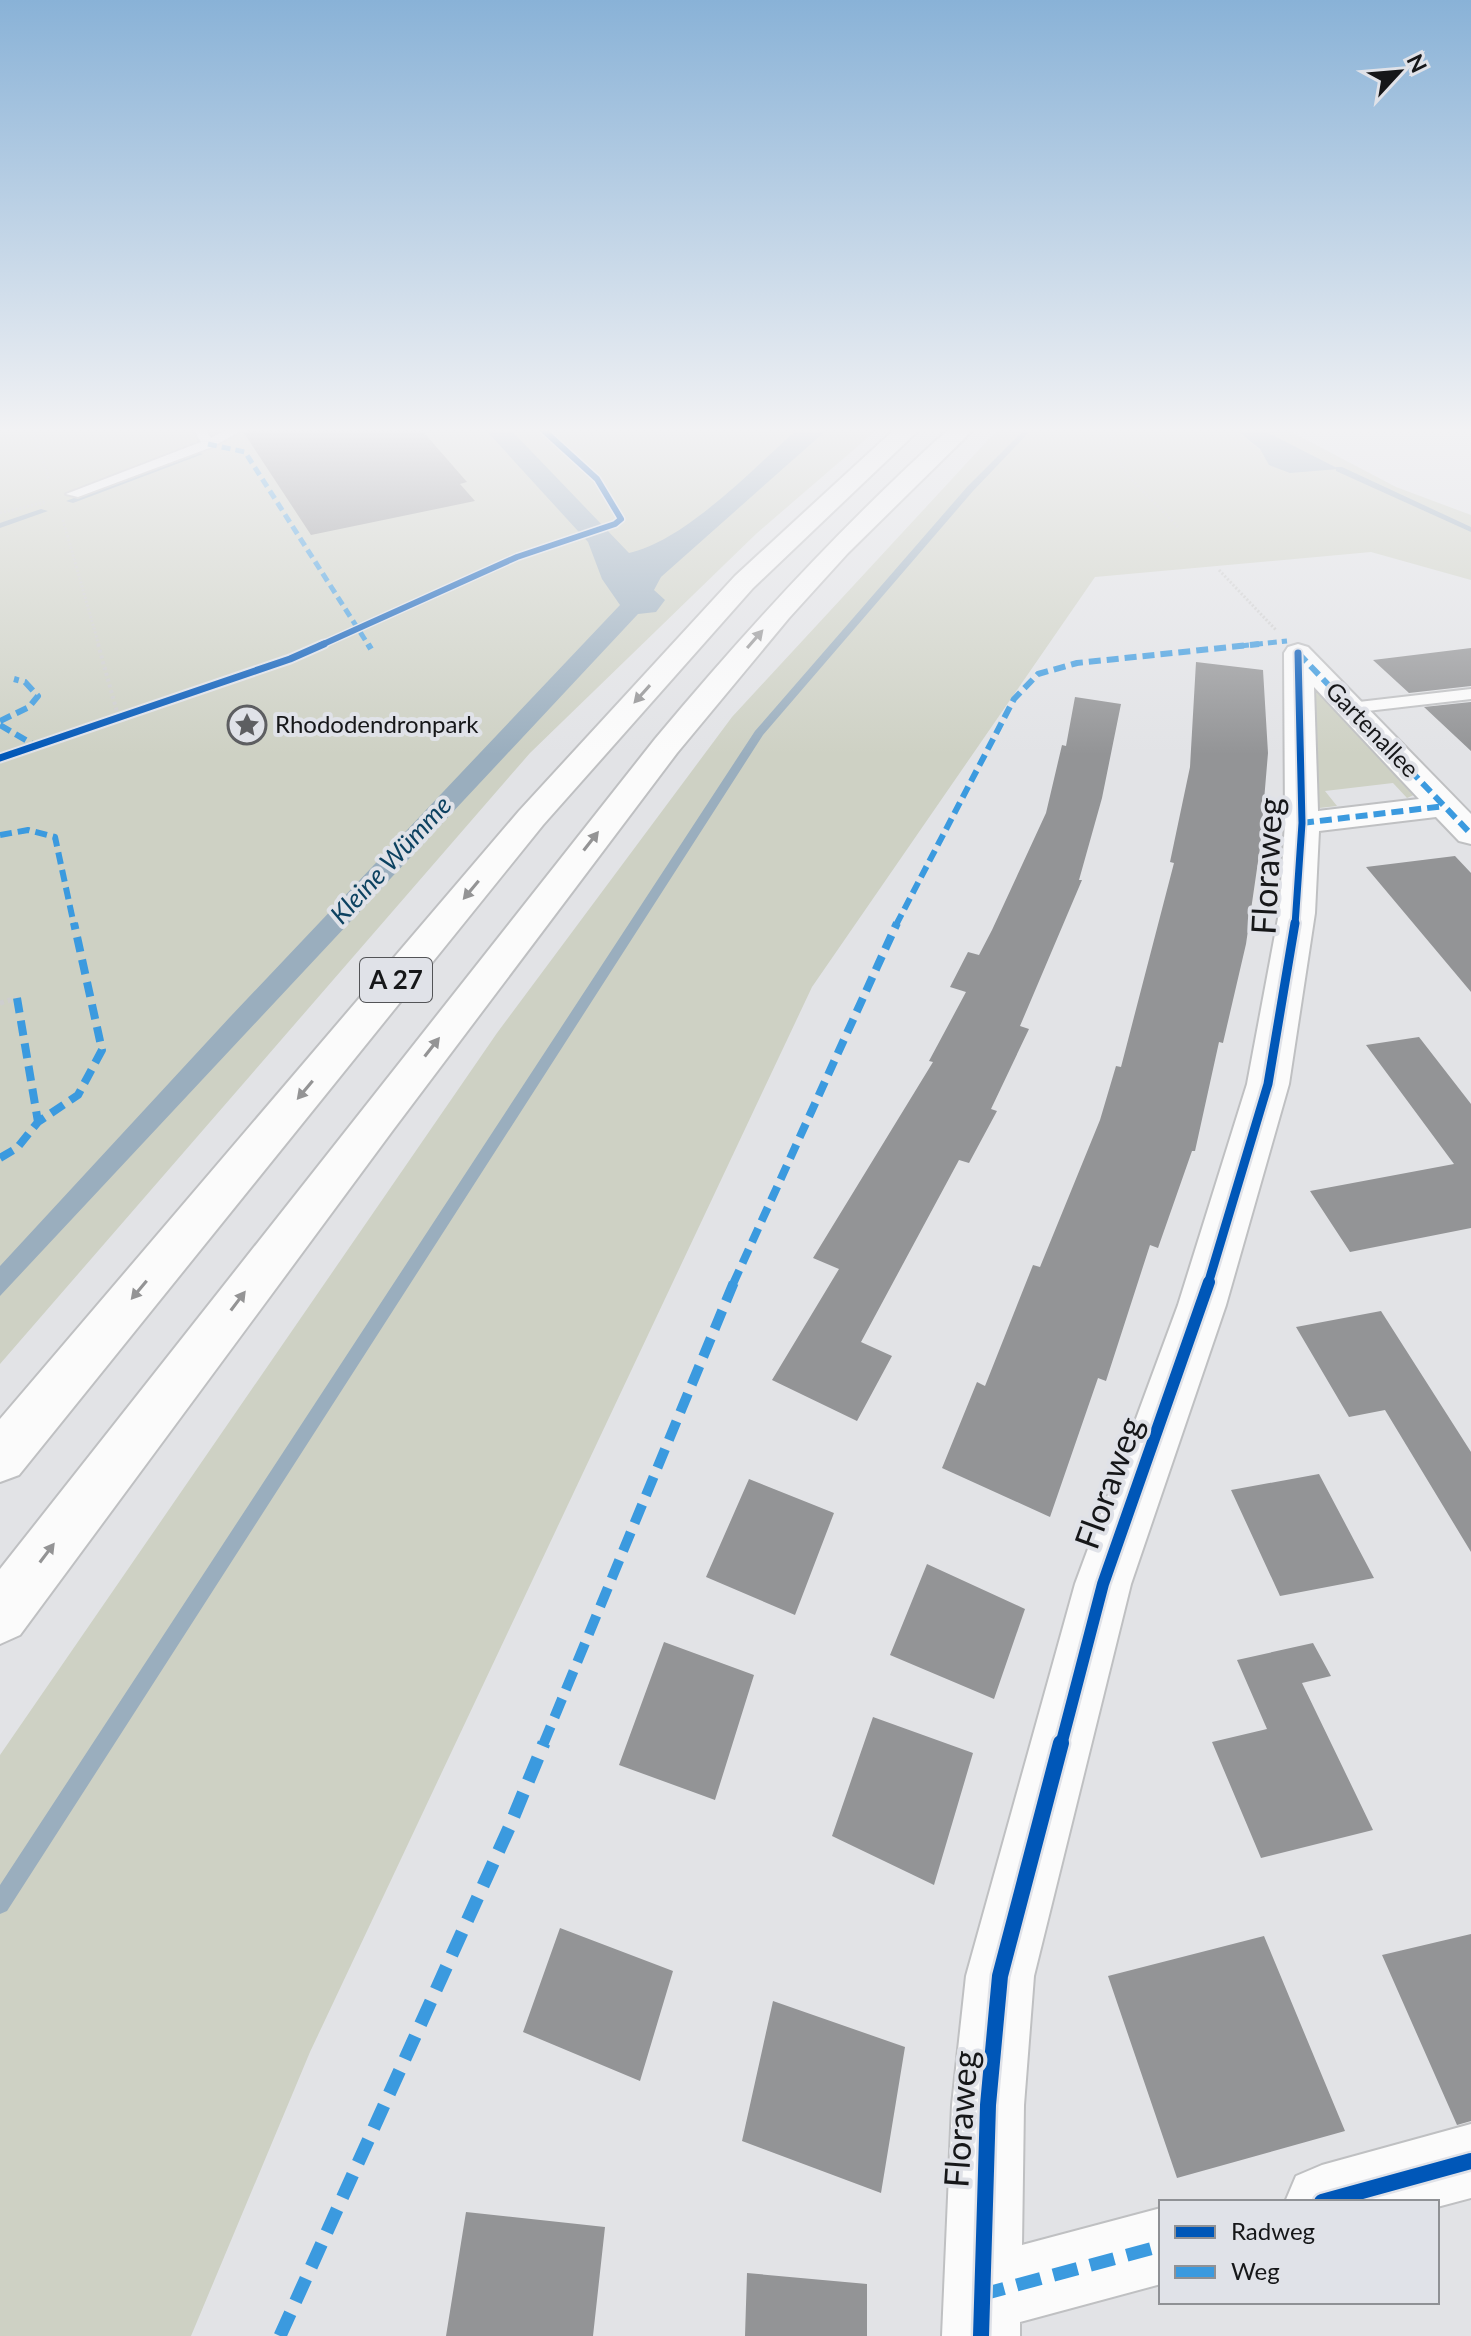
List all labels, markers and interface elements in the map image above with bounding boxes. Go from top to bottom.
north arrow [1359,32,1439,112]
text: N [1402,49,1433,77]
one-way arrow [746,630,763,650]
street label: Gartenallee [1321,675,1426,783]
one-way arrow [633,684,651,703]
place icon: Rhododendronpark [226,704,268,746]
place label: Rhododendronpark [275,709,479,738]
water label: Kleine Wümme [323,789,458,930]
street label: Floraweg [1241,796,1290,936]
one-way arrow [583,831,599,851]
one-way arrow [463,880,480,900]
road number: A 27 [360,958,432,1002]
one-way arrow [424,1037,440,1057]
one-way arrow [297,1080,314,1100]
one-way arrow [131,1280,148,1300]
one-way arrow [230,1291,246,1311]
street label: Floraweg [1065,1411,1150,1554]
one-way arrow [39,1543,55,1563]
street label: Floraweg [934,2049,985,2189]
legend [1159,2200,1439,2304]
text: Radweg [1231,2216,1315,2245]
text: Weg [1231,2256,1280,2285]

